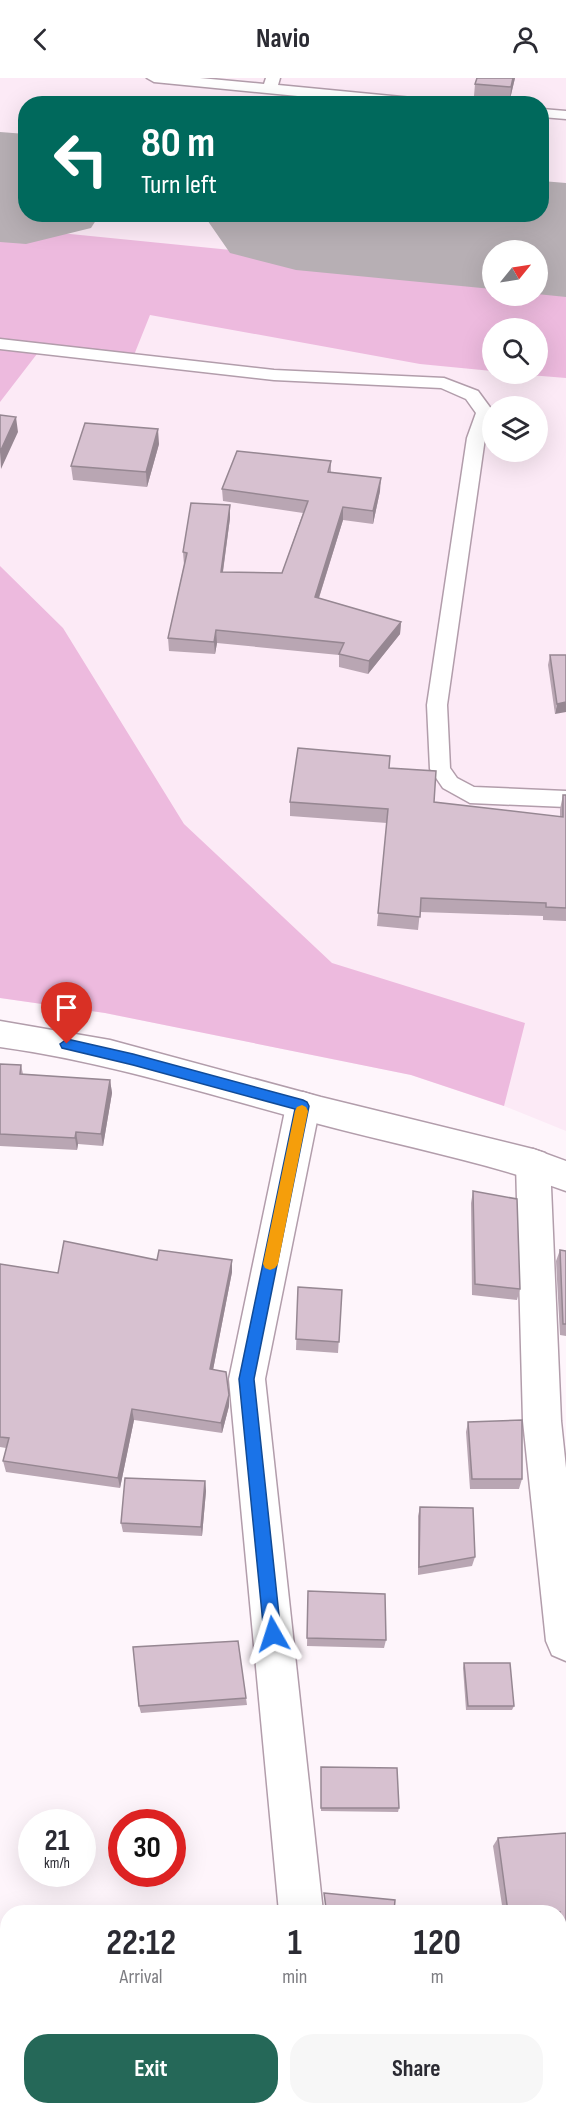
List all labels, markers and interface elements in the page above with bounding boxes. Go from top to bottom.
icon: back [24,23,57,56]
text: Navio [256,23,310,55]
icon: person [509,23,542,56]
text: 80 m [141,118,215,169]
icon: left [42,120,120,198]
text: Turn left [141,169,217,201]
north arrow [482,240,548,306]
map controls [482,240,548,462]
button: search [482,318,548,384]
button: layers [482,396,548,462]
pin [41,982,92,1044]
icon: arrive [50,991,83,1024]
position arrow [241,1602,305,1666]
speed limit sign: 30 [108,1809,186,1887]
text: 21 [45,1823,69,1859]
text: km/h [44,1854,70,1873]
text: 22:12 [106,1922,176,1965]
text: 1 [288,1922,302,1965]
text: 120 [413,1922,461,1965]
text: Arrival [120,1965,163,1989]
text: min [282,1965,307,1989]
text: m [431,1965,444,1989]
button: Exit [24,2034,278,2103]
button: Share [290,2034,543,2103]

